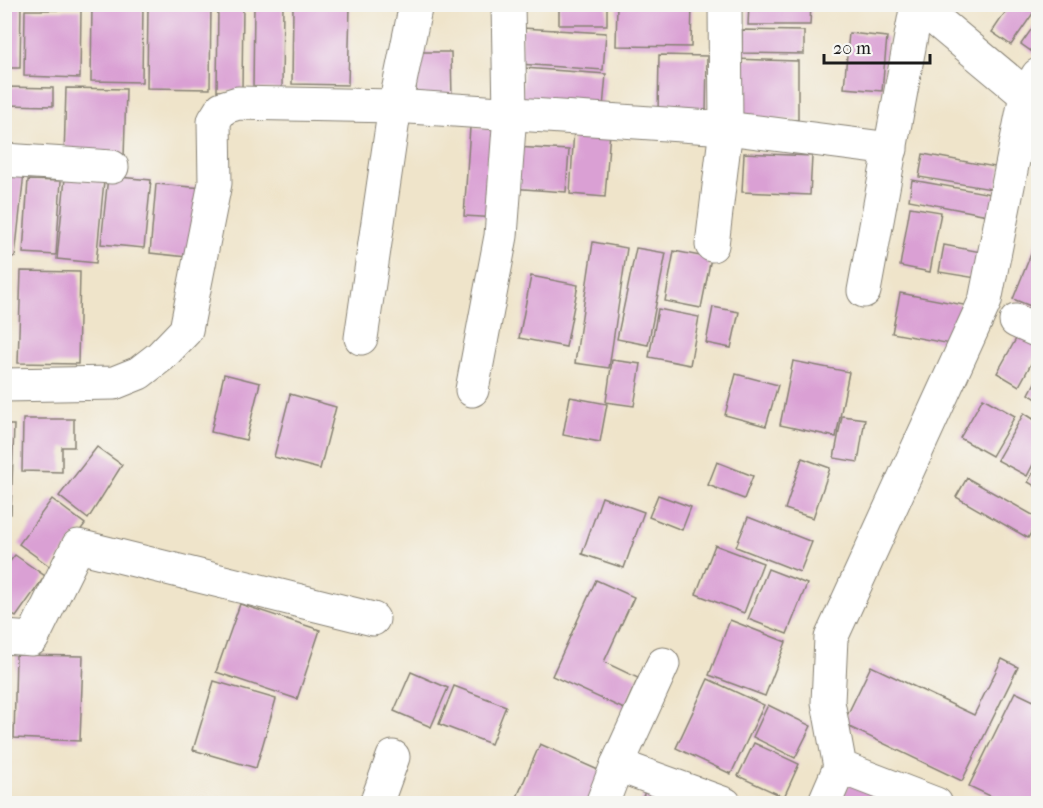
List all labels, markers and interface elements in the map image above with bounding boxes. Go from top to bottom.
scale bar [824,27,930,65]
text: 20 m [833,38,871,59]

